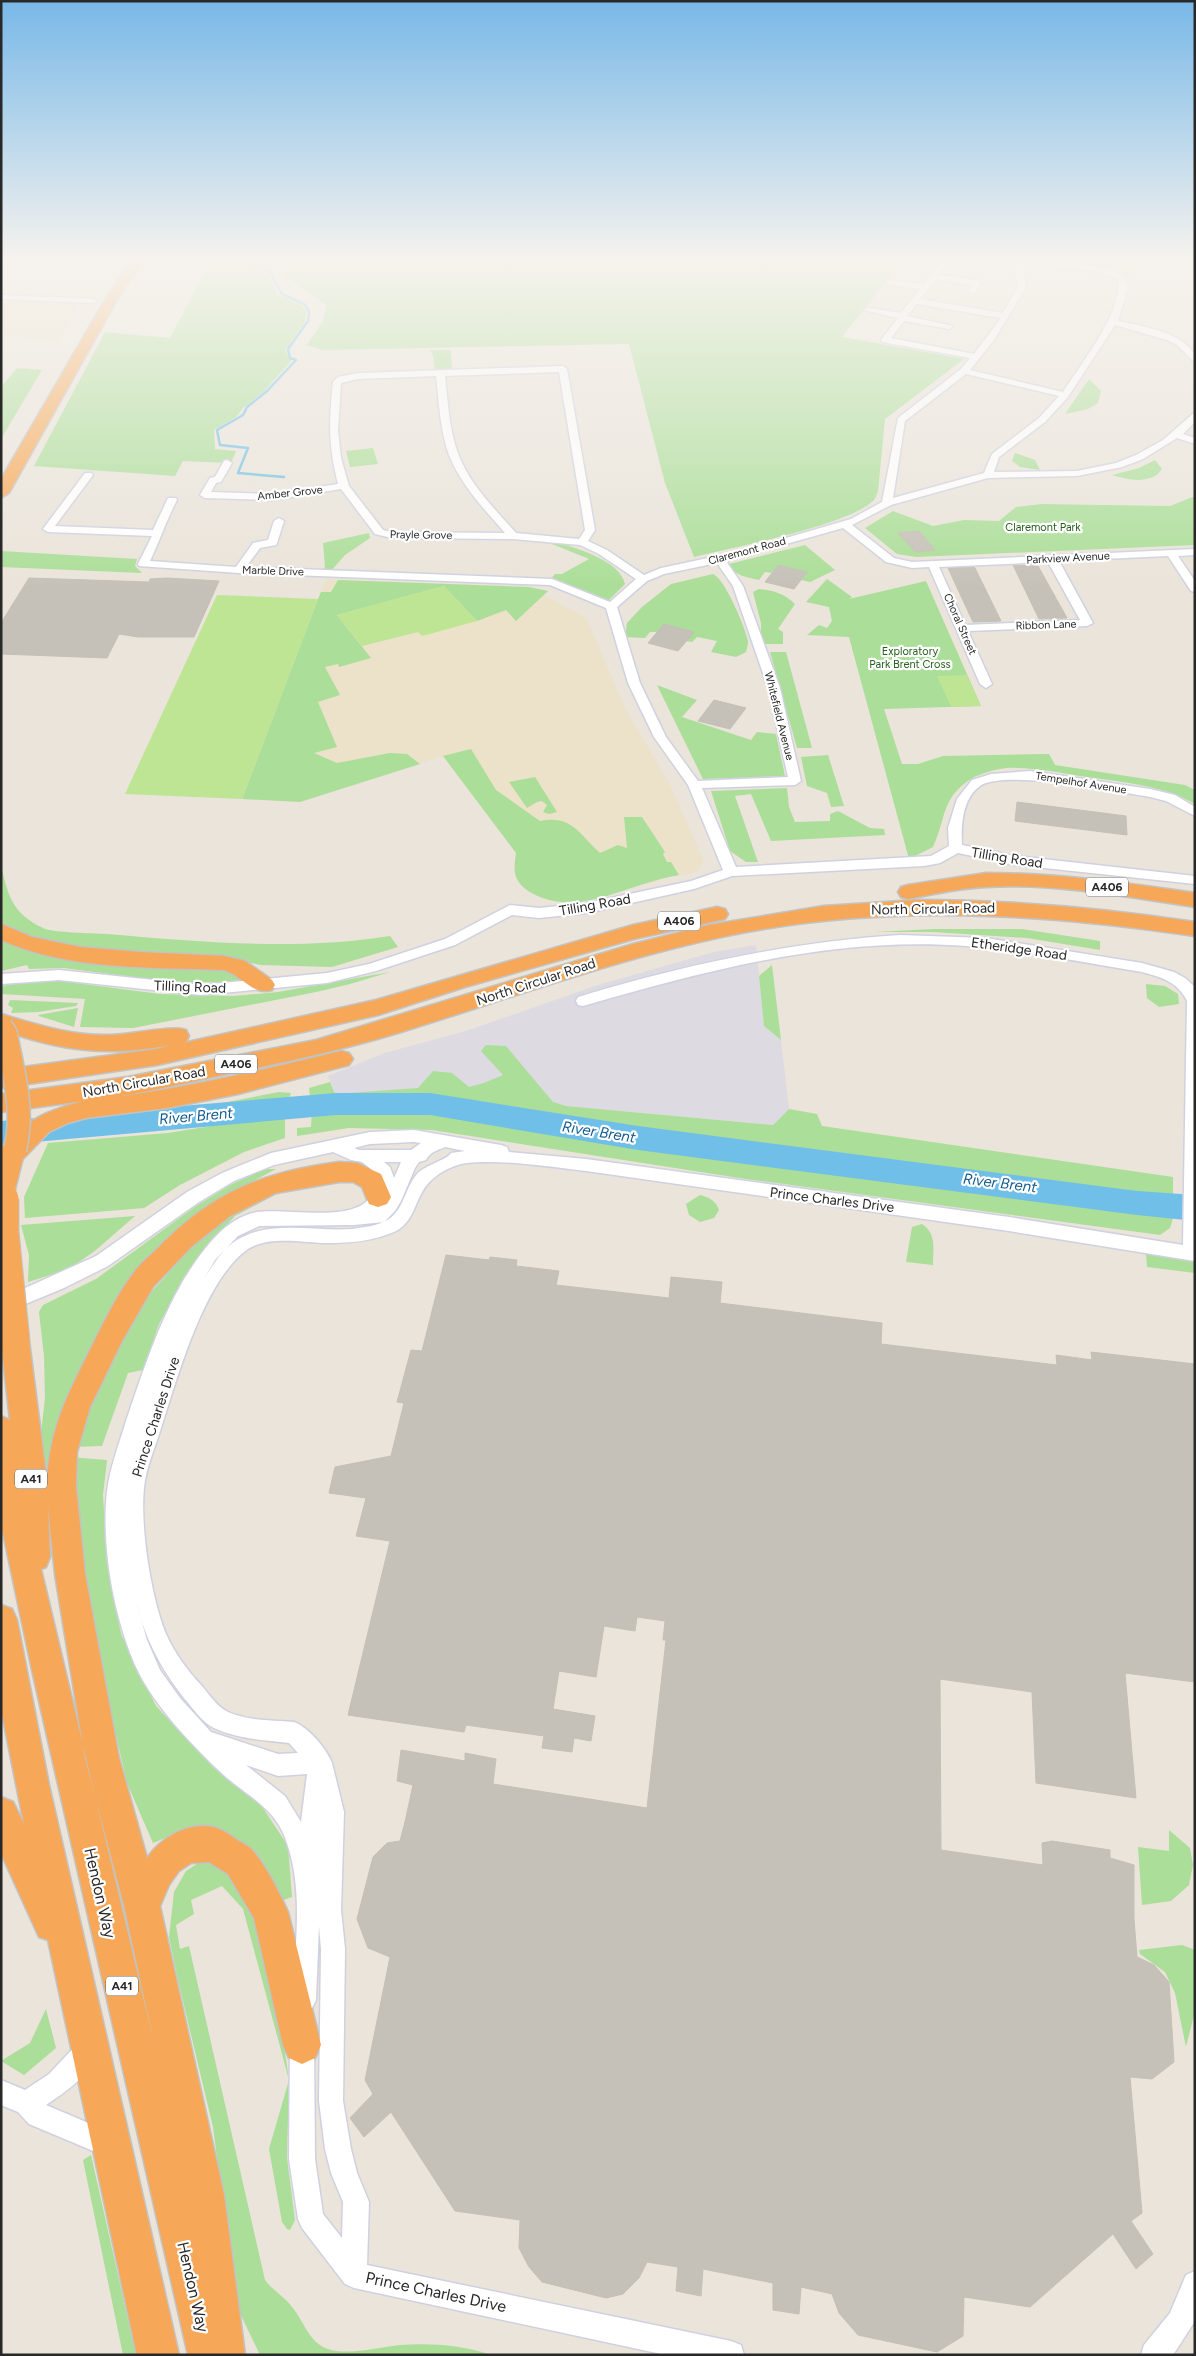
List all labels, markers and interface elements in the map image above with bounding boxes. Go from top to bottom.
street label: Amber Grove [257,483,323,503]
park label: Claremont Park [1005,521,1081,534]
street label: Prayle Grove [390,528,452,542]
street label: Claremont Road [707,534,787,568]
street label: Parkview Avenue [1026,549,1110,567]
street label: Marble Drive [242,563,304,579]
street label: Choral Street [941,591,979,657]
street label: Ribbon Lane [1015,617,1077,633]
park label: Exploratory Park Brent Cross [869,645,951,671]
street label: Whitefield Avenue [762,670,796,762]
street label: Tempelhof Avenue [1034,769,1128,797]
street label: Tilling Road [970,844,1044,872]
road number: A406 [1086,878,1128,896]
street label: Tilling Road [558,890,632,920]
street label: North Circular Road [871,899,995,919]
road number: A406 [658,911,700,930]
street label: Etheridge Road [970,934,1068,964]
street label: North Circular Road [474,955,598,1009]
street label: Tilling Road [154,977,226,997]
road number: A406 [215,1054,257,1074]
street label: North Circular Road [81,1063,207,1101]
water label: River Brent [158,1104,234,1128]
water label: River Brent [561,1117,637,1147]
water label: River Brent [962,1170,1038,1196]
street label: Prince Charles Drive [769,1184,896,1216]
street label: Prince Charles Drive [129,1354,184,1479]
road number: A41 [15,1470,47,1488]
street label: Hendon Way [80,1846,120,1941]
road number: A41 [106,1976,138,1995]
street label: Hendon Way [173,2240,213,2335]
street label: Prince Charles Drive [364,2268,508,2316]

